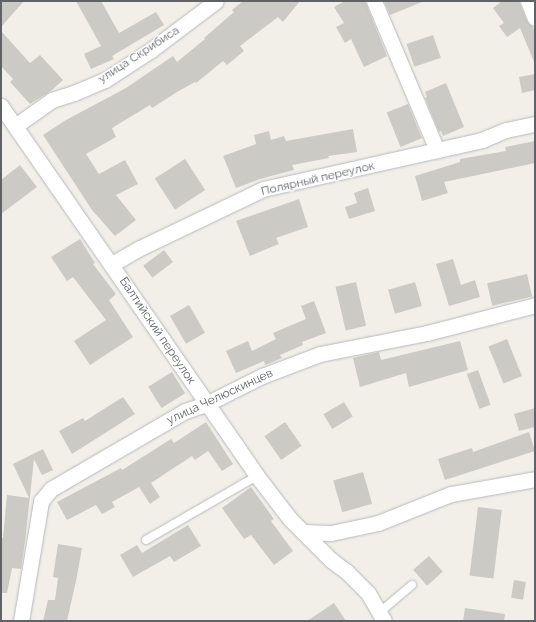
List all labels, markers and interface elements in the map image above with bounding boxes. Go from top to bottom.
street label: улица Скрибиса [96,23,182,87]
street label: Полярный переулок [260,159,376,199]
street label: Балтийский переулок [116,275,198,387]
street label: улица Челюскинцев [165,366,275,428]

